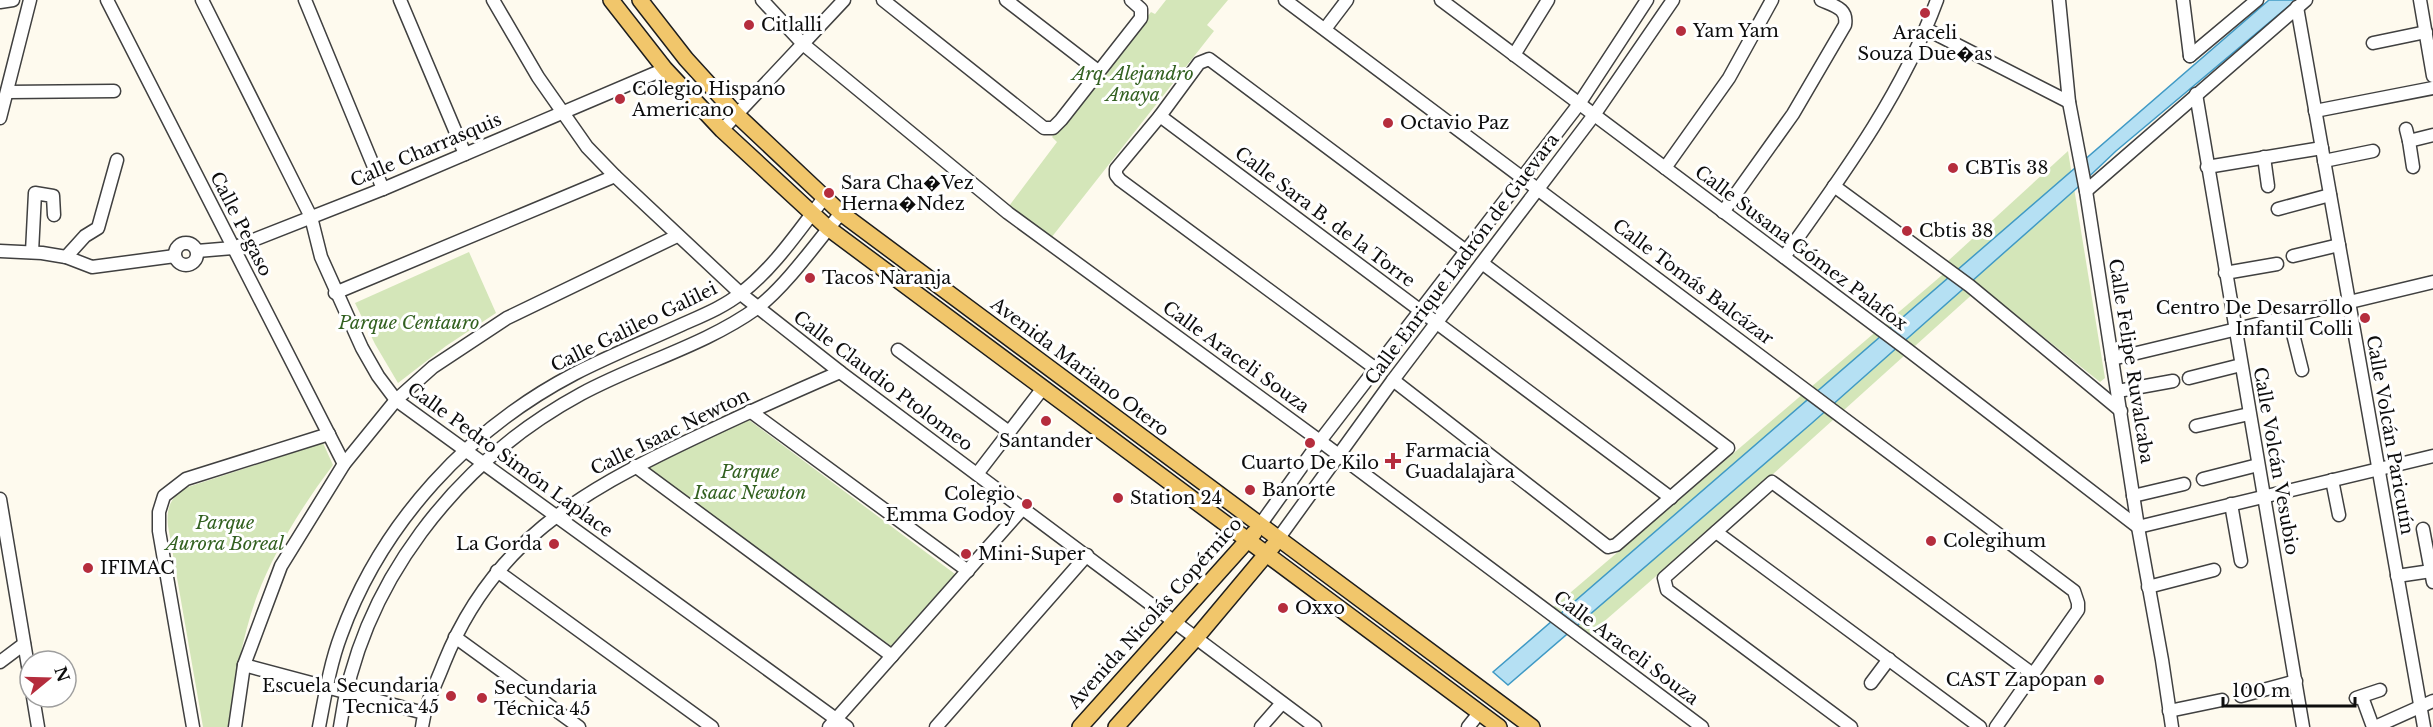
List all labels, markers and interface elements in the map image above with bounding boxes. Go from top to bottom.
marker: Araceli Souza Due�as [1918,6,1932,20]
place label: Citlalli [761,14,822,36]
marker: Citlalli [742,18,756,32]
place label: Yam Yam [1692,20,1779,42]
place label: Araceli Souza Due�as [1858,22,1992,65]
marker: Yam Yam [1674,24,1688,38]
park label: Arq. Alejandro Anaya [1070,63,1194,106]
place label: Colegio Hispano Americano [631,78,786,121]
marker: Colegio Hispano Americano [613,92,627,106]
street label: Calle Charrasquis [347,108,505,192]
place label: Octavio Paz [1400,112,1509,134]
marker: Octavio Paz [1381,116,1395,130]
street label: Calle Enrique Ladrón de Guevara [1360,129,1564,389]
street label: Calle Sara B. de la Torre [1231,142,1419,292]
place label: CBTis 38 [1965,157,2048,179]
street label: Calle Susana Gómez Palafox [1690,161,1912,335]
marker: CBTis 38 [1946,161,1960,175]
street label: Calle Pegaso [205,168,277,280]
place label: Sara Cha�Vez Herna�Ndez [841,172,974,215]
marker: Sara Cha�Vez Herna�Ndez [822,186,836,200]
street label: Calle Tomás Balcázar [1608,214,1778,350]
place label: Cbtis 38 [1919,220,1993,242]
marker: Cbtis 38 [1900,224,1914,238]
street label: Calle Felipe Ruvalcaba [2104,257,2158,465]
place label: Tacos Naranja [822,267,951,289]
marker: Tacos Naranja [803,271,817,285]
street label: Calle Galileo Galilei [547,277,721,377]
street label: Avenida Mariano Otero [986,292,1173,441]
street label: Calle Araceli Souza [1158,296,1314,418]
place label: Centro De Desarrollo Infantil Colli [2156,297,2353,340]
street label: Calle Claudio Ptolomeo [789,306,977,456]
marker: Centro De Desarrollo Infantil Colli [2358,311,2372,325]
park label: Parque Centauro [337,312,480,334]
street label: Calle Volcán Paricutín [2362,334,2418,536]
street label: Calle Volcán Vesubio [2249,365,2303,557]
street label: Calle Pedro Simón Laplace [403,378,617,542]
street label: Calle Isaac Newton [587,384,753,480]
marker: Santander [1039,414,1053,428]
place label: Santander [999,430,1094,452]
marker: Cuarto De Kilo [1303,436,1317,450]
place label: Farmacia Guadalajara [1405,440,1515,483]
place label: Cuarto De Kilo [1241,452,1379,474]
marker: Farmacia Guadalajara [1386,454,1400,468]
park label: Parque Isaac Newton [693,461,806,504]
place label: Banorte [1262,479,1336,501]
place label: Colegio Emma Godoy [886,483,1015,526]
marker: Banorte [1243,483,1257,497]
place label: Station 24 [1130,487,1222,509]
marker: Station 24 [1111,491,1125,505]
marker: Colegio Emma Godoy [1020,497,1034,511]
park label: Parque Aurora Boreal [164,512,285,555]
street label: Avenida Nicolás Copérnico [1063,513,1247,714]
place label: Colegihum [1943,530,2046,552]
place label: La Gorda [456,533,542,555]
marker: Colegihum [1924,534,1938,548]
marker: La Gorda [547,537,561,551]
place label: Mini-Super [978,543,1086,565]
marker: Mini-Super [959,547,973,561]
place label: IFIMAC [100,557,175,579]
marker: IFIMAC [81,561,95,575]
street label: Calle Araceli Souza [1549,586,1703,710]
place label: Oxxo [1295,597,1345,619]
marker: Oxxo [1276,601,1290,615]
north arrow [18,649,78,709]
text: N [50,664,74,684]
place label: CAST Zapopan [1946,669,2087,691]
scale bar [2223,670,2355,708]
marker: CAST Zapopan [2092,673,2106,687]
place label: Escuela Secundaria Tecnica 45 [262,675,439,718]
place label: Secundaria Técnica 45 [494,677,597,720]
text: 100 m [2232,680,2290,702]
marker: Escuela Secundaria Tecnica 45 [444,689,458,703]
marker: Secundaria Técnica 45 [475,691,489,705]

